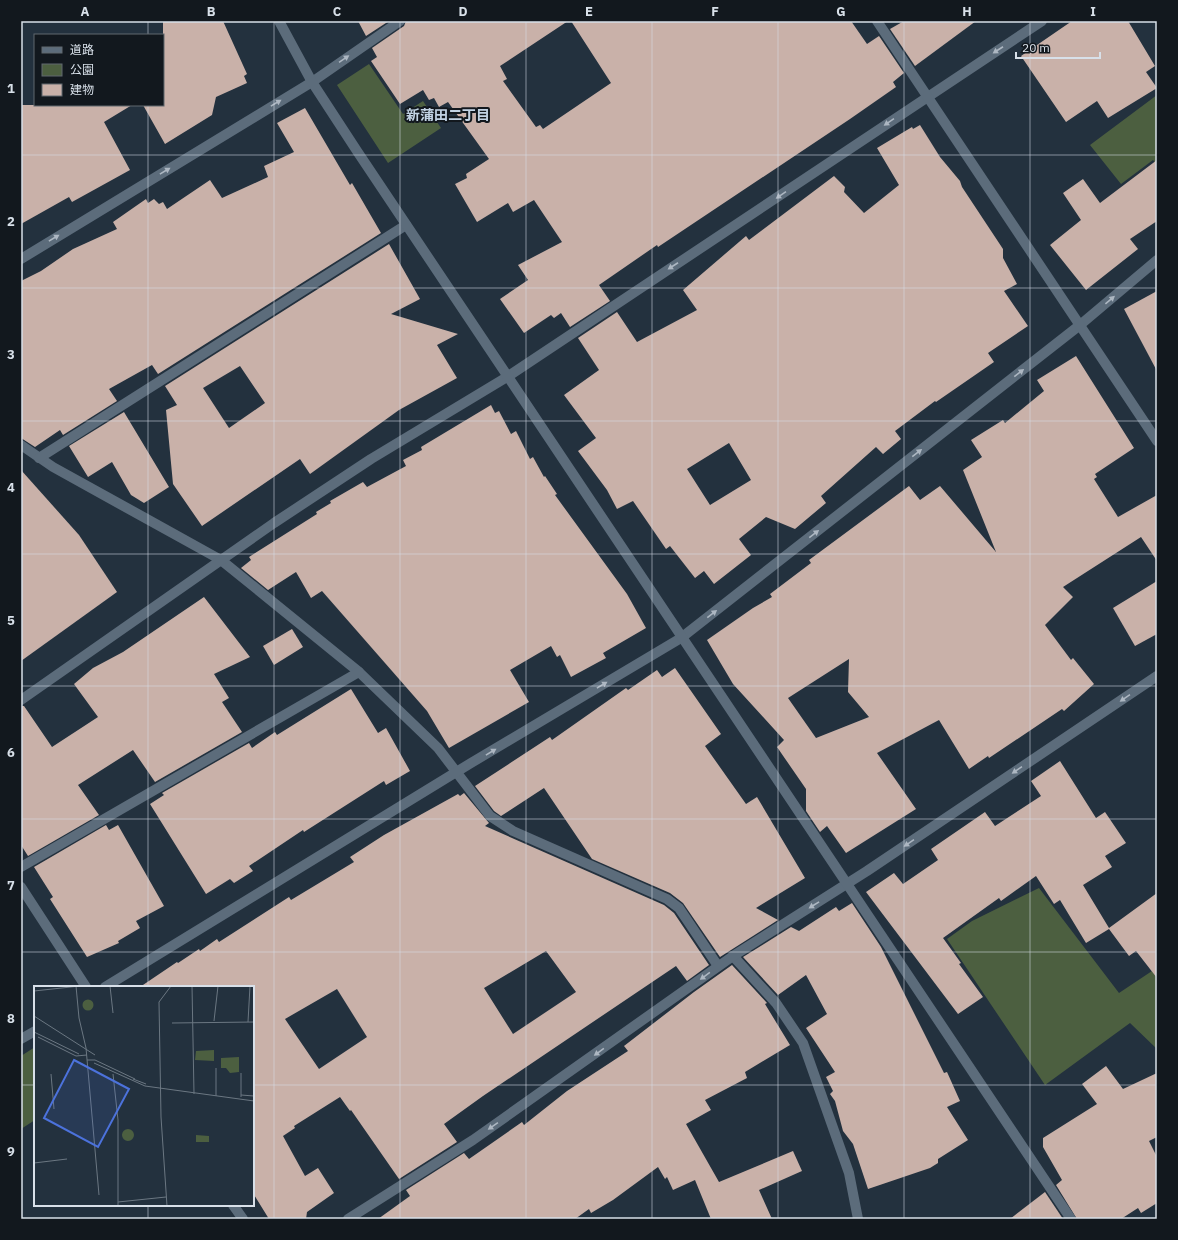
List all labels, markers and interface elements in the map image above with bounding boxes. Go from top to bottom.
text: A [81,3,90,20]
text: B [207,3,216,20]
text: C [333,3,342,20]
text: D [458,3,468,20]
text: E [585,3,593,20]
text: F [711,3,719,20]
text: G [836,3,846,20]
text: H [962,3,972,20]
text: I [1090,3,1096,20]
legend [34,34,164,106]
scale bar [1016,34,1100,60]
text: 20 m [1022,40,1050,55]
text: 道路 [70,42,94,57]
one-way arrow [992,46,1003,54]
one-way arrow [339,55,350,63]
text: 公園 [70,62,94,77]
text: 1 [7,80,15,97]
text: 建物 [70,82,94,97]
one-way arrow [271,99,281,107]
district label: 新蒲田二丁目 [406,106,490,124]
one-way arrow [884,118,894,126]
one-way arrow [159,167,171,174]
one-way arrow [776,191,787,198]
text: 2 [7,213,15,230]
one-way arrow [48,235,60,242]
one-way arrow [668,262,678,270]
one-way arrow [1104,295,1115,304]
text: 3 [7,346,15,363]
one-way arrow [1013,369,1024,377]
one-way arrow [911,449,922,458]
text: 4 [7,479,15,496]
one-way arrow [809,529,820,538]
one-way arrow [707,610,718,619]
text: 5 [7,612,15,629]
one-way arrow [596,681,608,688]
one-way arrow [1119,694,1130,702]
text: 6 [7,744,15,761]
one-way arrow [485,748,497,755]
one-way arrow [1011,767,1023,774]
one-way arrow [904,839,914,847]
text: 7 [7,877,15,894]
one-way arrow [808,902,820,909]
one-way arrow [699,972,710,980]
inset map [34,986,254,1206]
text: 8 [7,1010,15,1027]
one-way arrow [594,1048,604,1056]
one-way arrow [487,1122,498,1130]
text: 9 [7,1143,15,1160]

